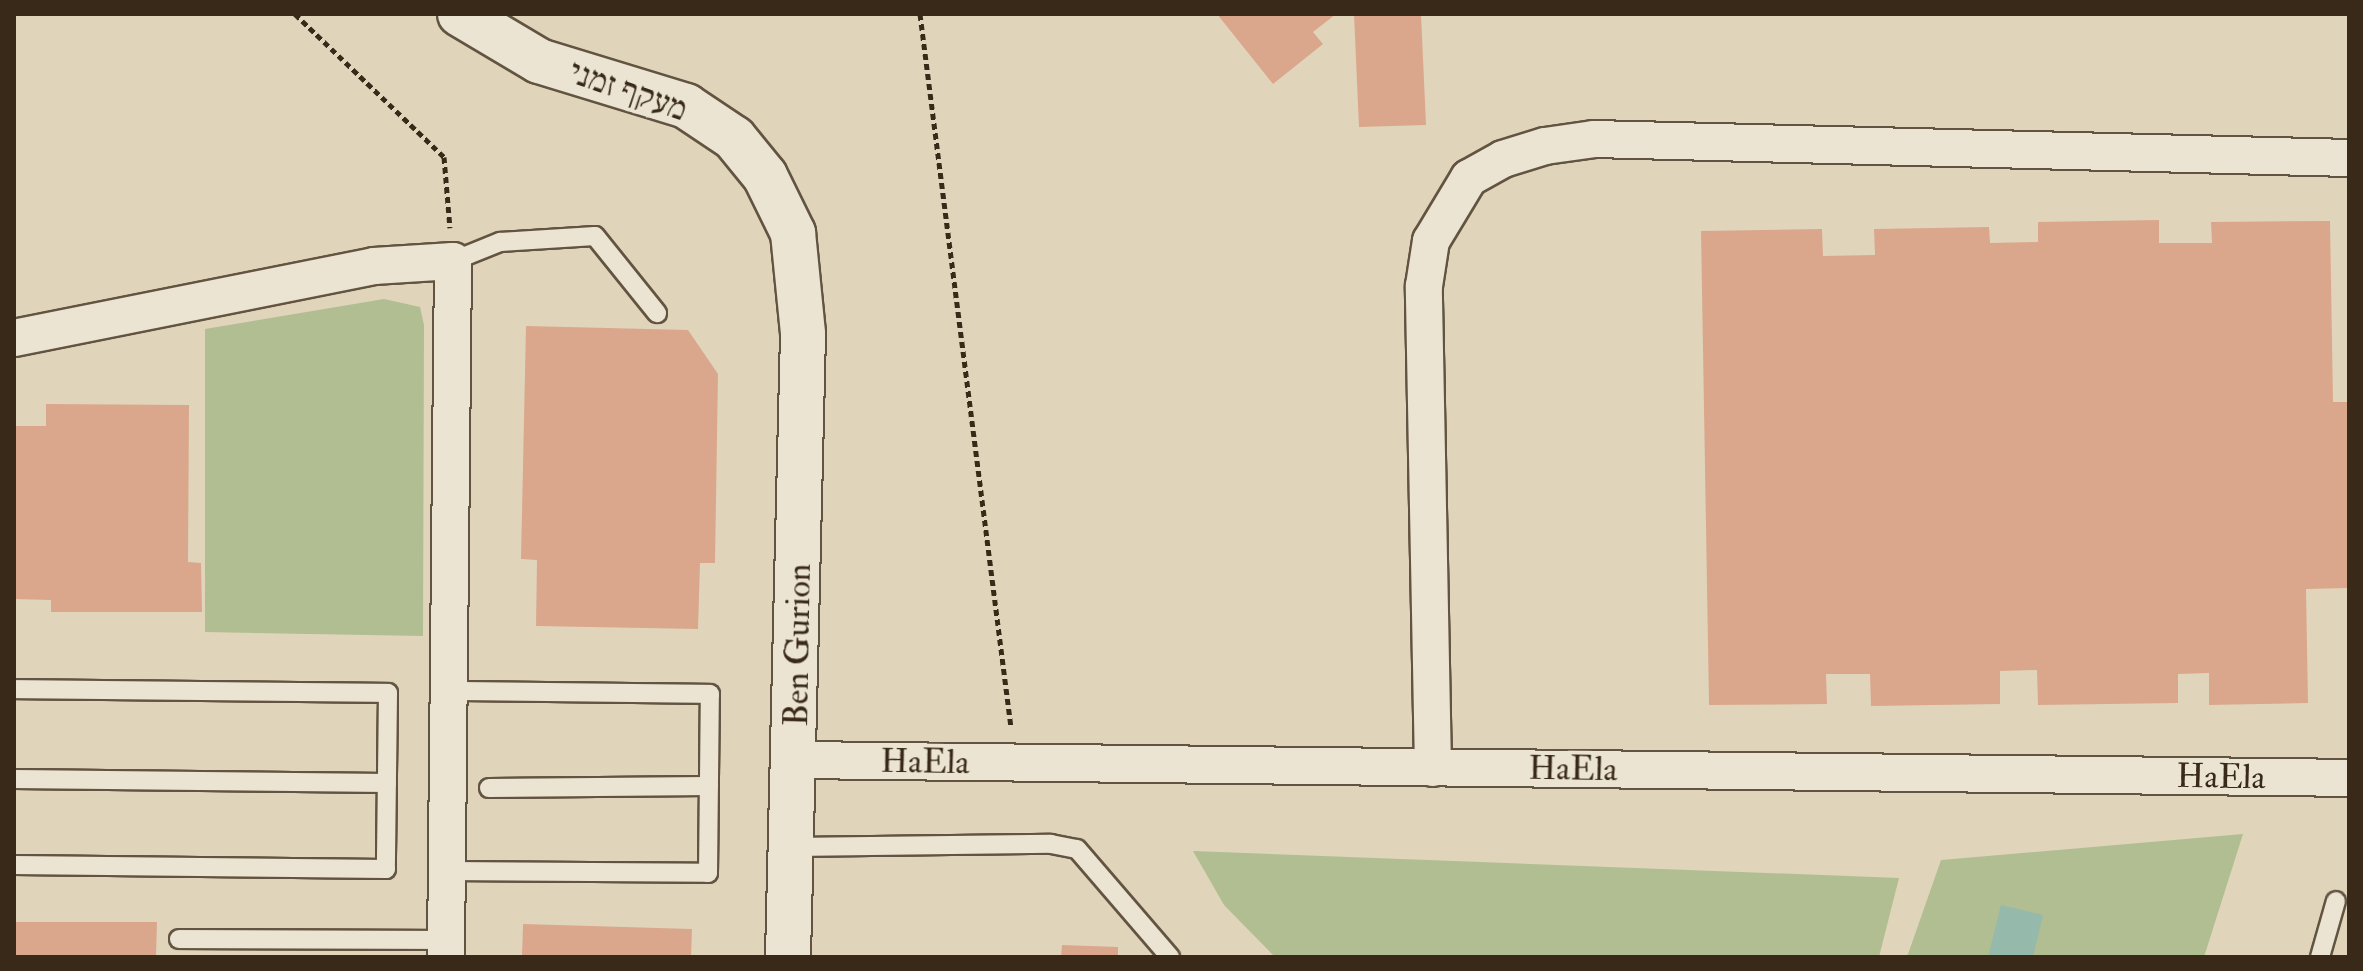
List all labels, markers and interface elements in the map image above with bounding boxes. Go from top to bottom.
street label: מעקף זמני [563,52,693,130]
street label: Ben Gurion [776,563,820,727]
street label: HaEla [880,741,970,783]
street label: HaEla [1528,748,1618,790]
street label: HaEla [2176,756,2266,798]

